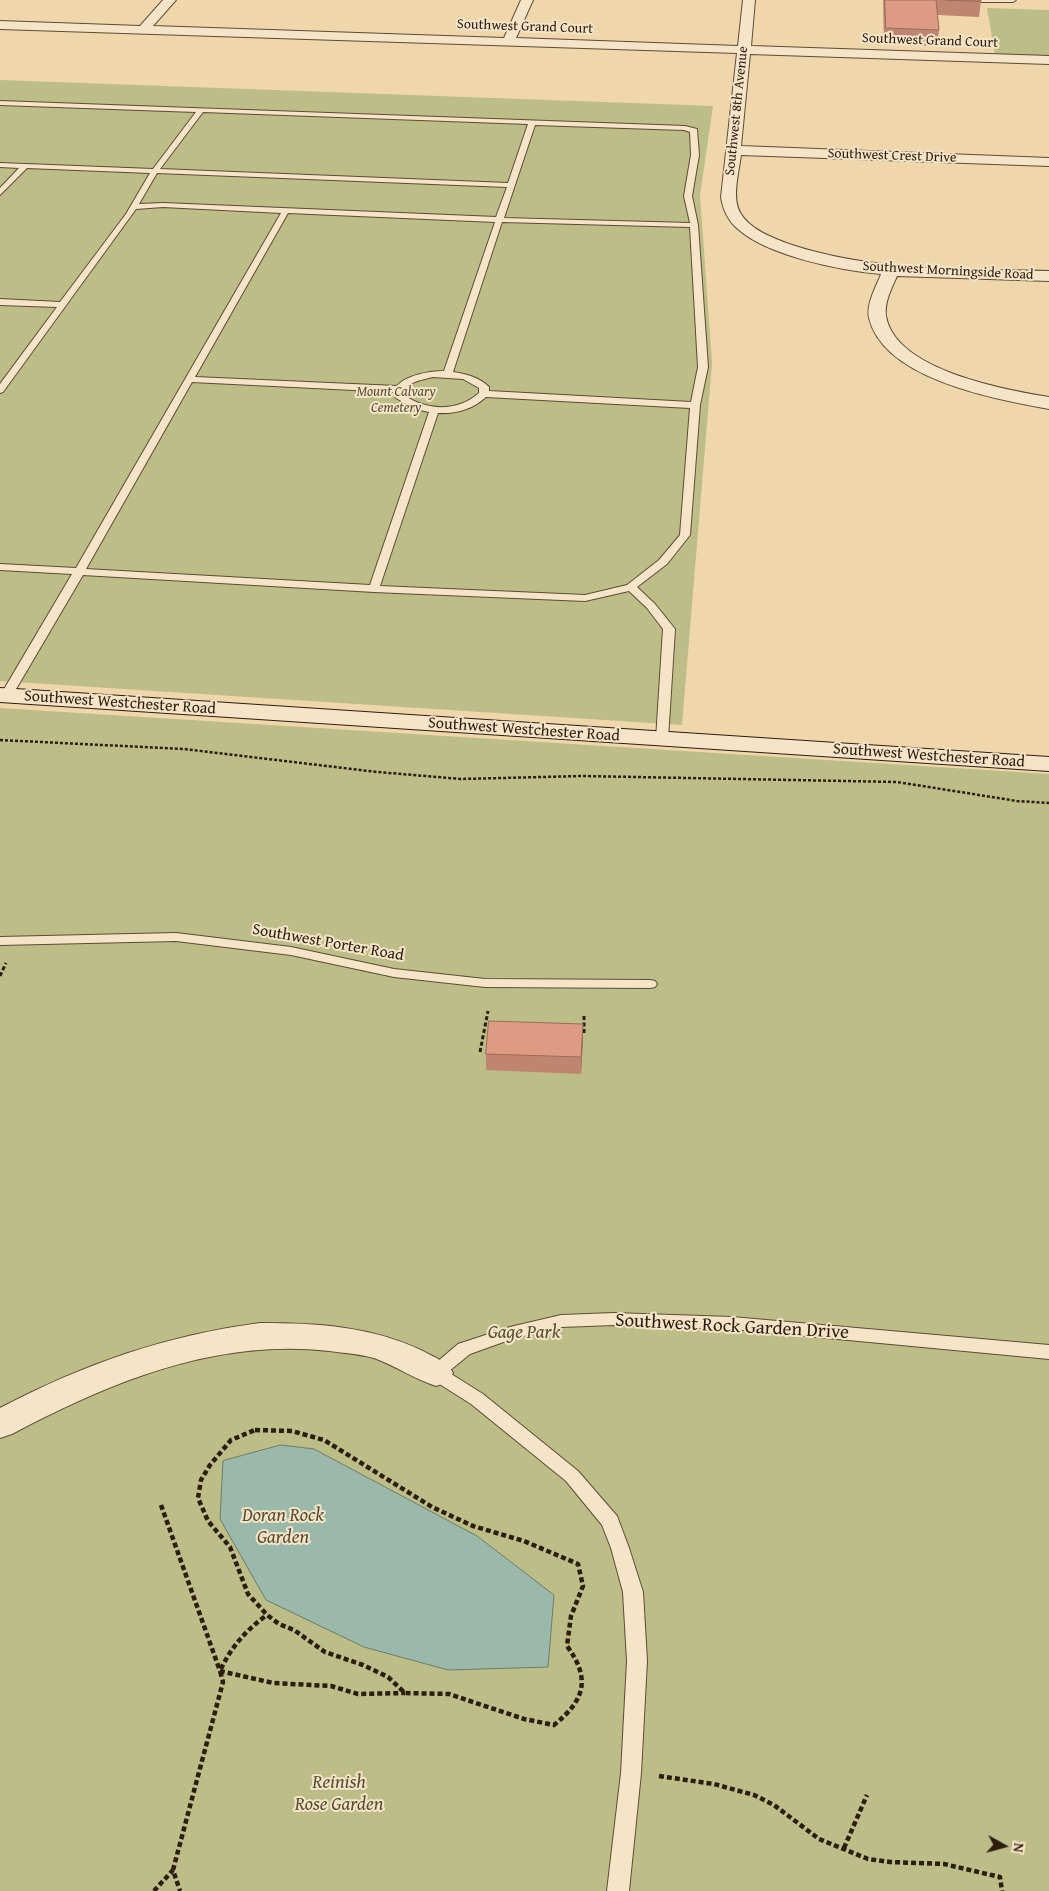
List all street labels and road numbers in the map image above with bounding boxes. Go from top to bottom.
street label: Southwest Grand Court [457,16,593,38]
street label: Southwest Grand Court [862,30,998,52]
street label: Southwest 8th Avenue [722,46,752,176]
street label: Southwest Crest Drive [827,145,957,167]
street label: Southwest Morningside Road [862,258,1034,284]
street label: Southwest Westchester Road [23,687,217,719]
street label: Southwest Westchester Road [427,714,621,746]
street label: Southwest Westchester Road [832,740,1026,772]
street label: Southwest Porter Road [251,920,405,966]
street label: Southwest Rock Garden Drive [615,1309,849,1345]

